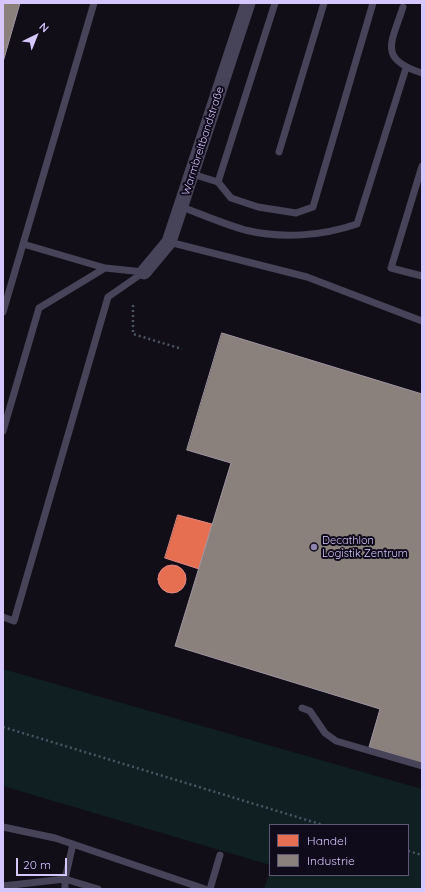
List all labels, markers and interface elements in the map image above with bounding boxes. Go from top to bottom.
north arrow [16,16,56,56]
text: N [36,19,52,35]
street label: Warmbreitbandstraße [179,85,227,197]
place label: Decathlon Logistik Zentrum [322,534,408,560]
marker: Decathlon Logistik Zentrum [309,542,319,552]
legend [269,824,409,876]
text: Handel [307,833,347,848]
scale bar [18,850,69,876]
text: Industrie [307,853,355,868]
text: 20 m [23,857,51,872]

